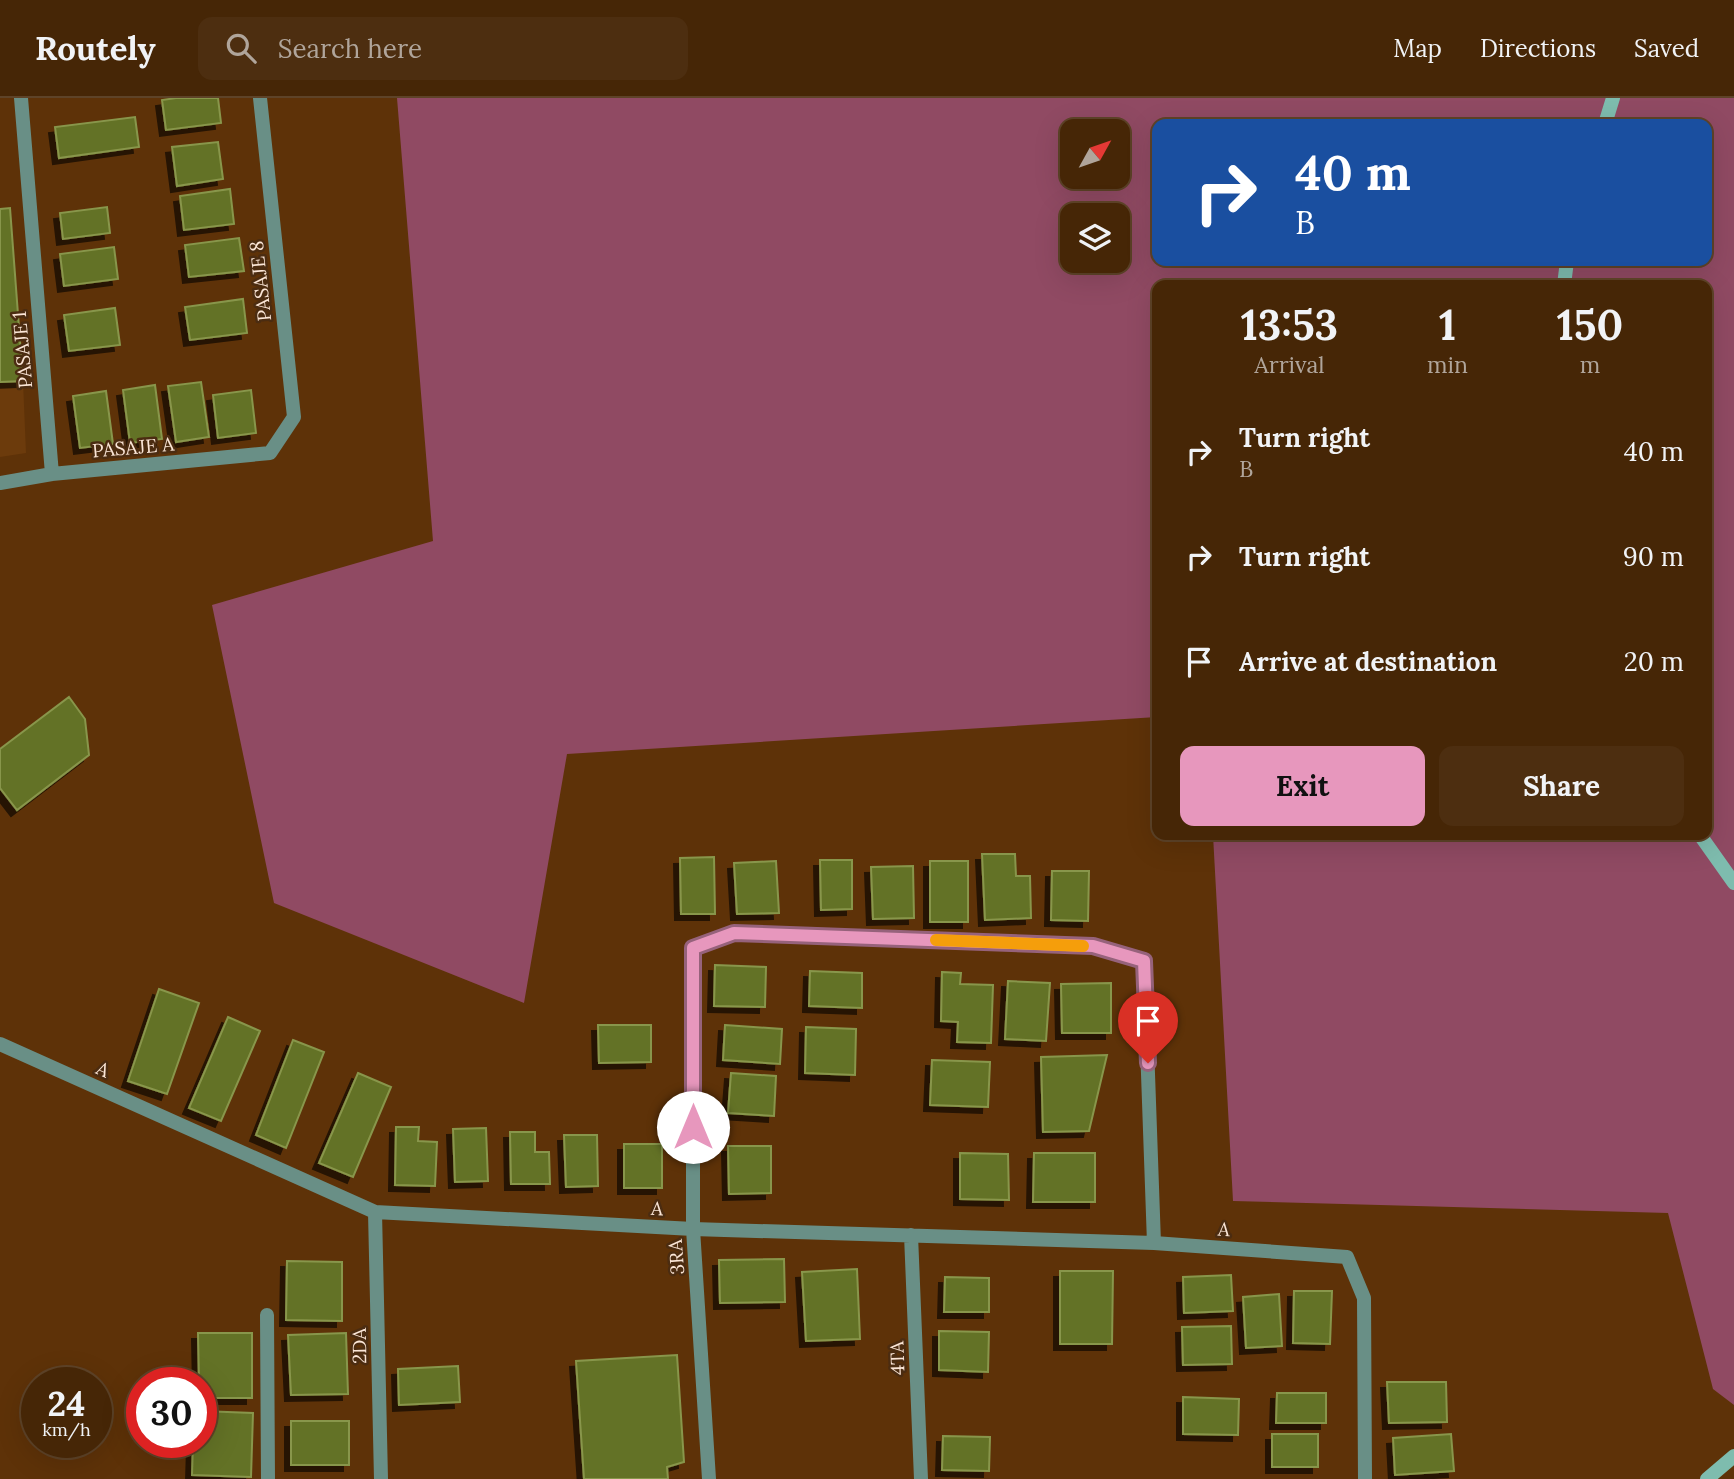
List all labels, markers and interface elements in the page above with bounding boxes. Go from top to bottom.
search box [198,17,688,80]
text: Routely [35,27,156,69]
icon: search [222,29,260,67]
text: Search here [278,32,422,65]
text: Map [1393,33,1442,64]
text: Directions [1480,33,1596,64]
text: Saved [1634,33,1699,64]
north arrow [1060,119,1130,189]
map controls [1060,119,1130,273]
text: 40 m [1295,141,1411,203]
icon: right [1180,147,1271,238]
text: B [1295,202,1315,243]
button: layers [1060,203,1130,273]
street label: PASAJE 8 [244,239,276,323]
text: 13:53 [1241,298,1338,352]
text: 1 [1439,298,1456,352]
text: 150 [1557,298,1623,352]
street label: PASAJE 1 [7,310,37,389]
text: Arrival [1254,350,1325,379]
text: min [1427,350,1468,379]
text: m [1580,350,1600,379]
text: Turn right [1239,421,1370,454]
street label: PASAJE A [91,431,176,463]
icon: right [1180,433,1218,471]
text: 40 m [1624,435,1684,468]
text: B [1239,454,1253,483]
icon: right [1180,538,1218,576]
text: Turn right [1239,540,1370,573]
text: 90 m [1623,540,1684,573]
icon: arrive [1180,643,1218,681]
text: Arrive at destination [1239,645,1497,678]
text: 20 m [1624,645,1684,678]
button: Exit [1180,746,1425,826]
button: Share [1439,746,1684,826]
pin [1118,991,1178,1063]
icon: arrive [1129,1002,1167,1040]
street label: A [92,1055,114,1083]
position arrow [656,1090,730,1164]
street label: A [649,1196,665,1220]
street label: A [1216,1217,1232,1241]
street label: 3RA [663,1237,689,1275]
street label: 2DA [347,1327,371,1364]
street label: 4TA [884,1340,910,1375]
speed limit sign: 30 [126,1367,217,1458]
text: 24 [48,1381,85,1426]
text: km/h [42,1418,91,1441]

